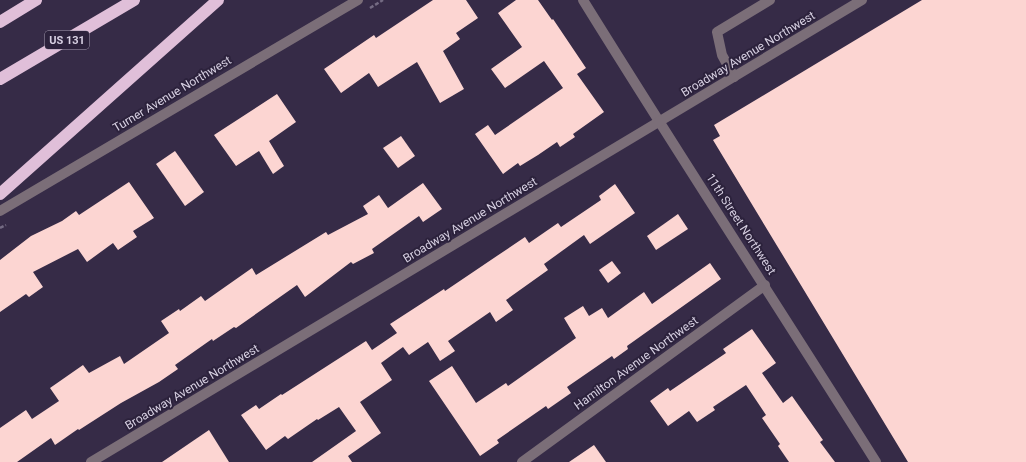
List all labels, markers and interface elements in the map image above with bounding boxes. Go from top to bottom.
street label: Broadway Avenue Northwest [679,8,818,100]
road number: US 131 [45,31,89,49]
street label: Turner Avenue Northwest [110,53,234,135]
street label: 11th Street Northwest [703,171,779,277]
street label: Broadway Avenue Northwest [401,174,540,266]
street label: Hamilton Avenue Northwest [571,313,701,413]
street label: Broadway Avenue Northwest [123,341,262,433]

